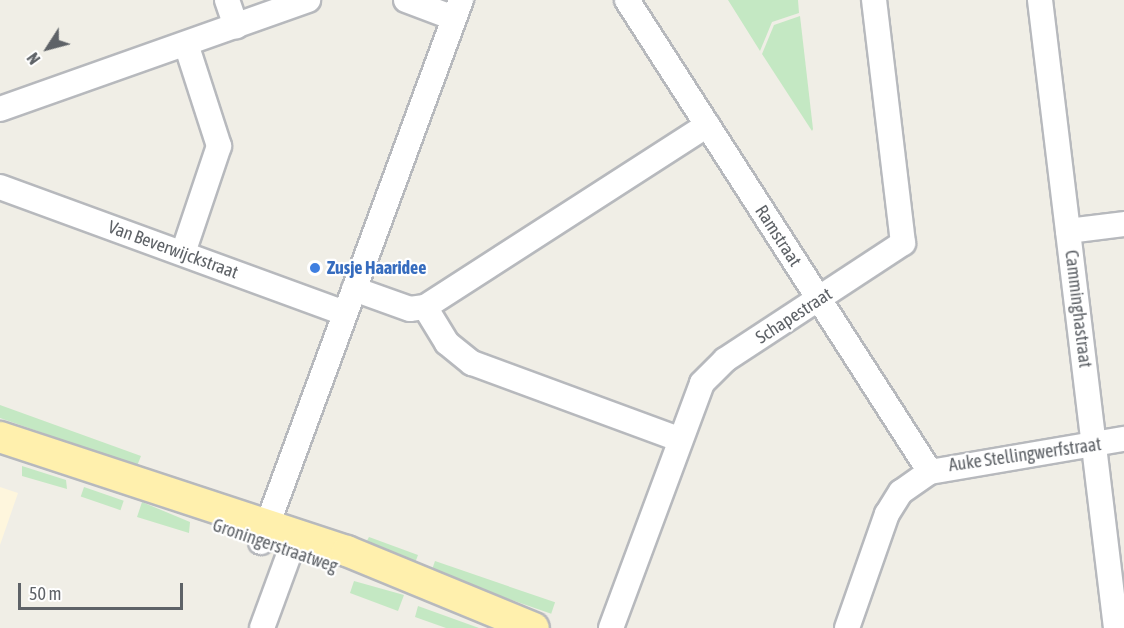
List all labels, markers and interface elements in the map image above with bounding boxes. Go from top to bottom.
north arrow [18,18,78,78]
text: N [23,49,44,68]
street label: Ramstraat [750,201,806,271]
street label: Van Beverwijckstraat [105,216,241,284]
street label: Camminghastraat [1060,249,1096,369]
place label: Zusje Haaridee [327,257,426,279]
marker: Zusje Haaridee [308,261,322,275]
street label: Schapestraat [752,283,836,349]
street label: Auke Stellingwerfstraat [947,434,1103,476]
street label: Groningerstraatweg [210,515,340,577]
scale bar [21,571,186,609]
text: 50 m [29,583,61,604]

